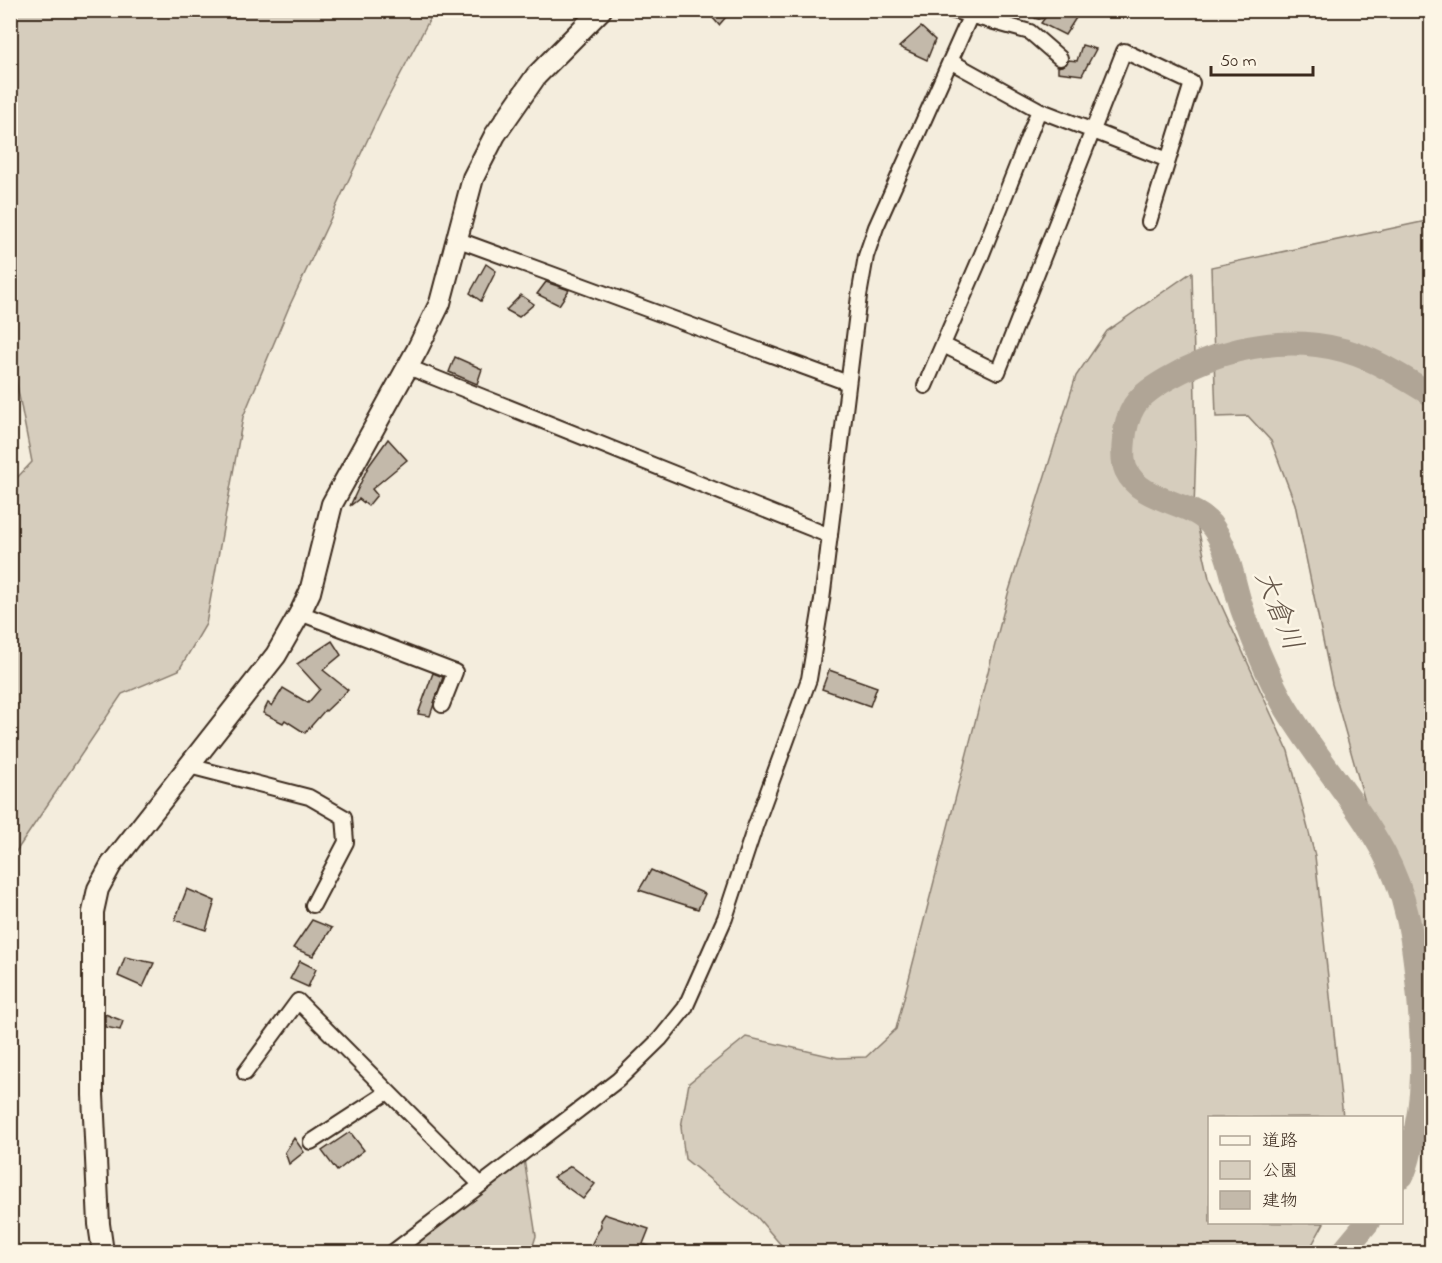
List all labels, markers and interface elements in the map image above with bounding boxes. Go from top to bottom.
scale bar [1211,39,1313,77]
text: 50 m [1220,49,1257,75]
water label: 大倉川 [1242,564,1312,658]
legend [1208,1116,1403,1224]
text: 道路 [1262,1129,1298,1155]
text: 公園 [1262,1159,1298,1185]
text: 建物 [1262,1189,1298,1215]

